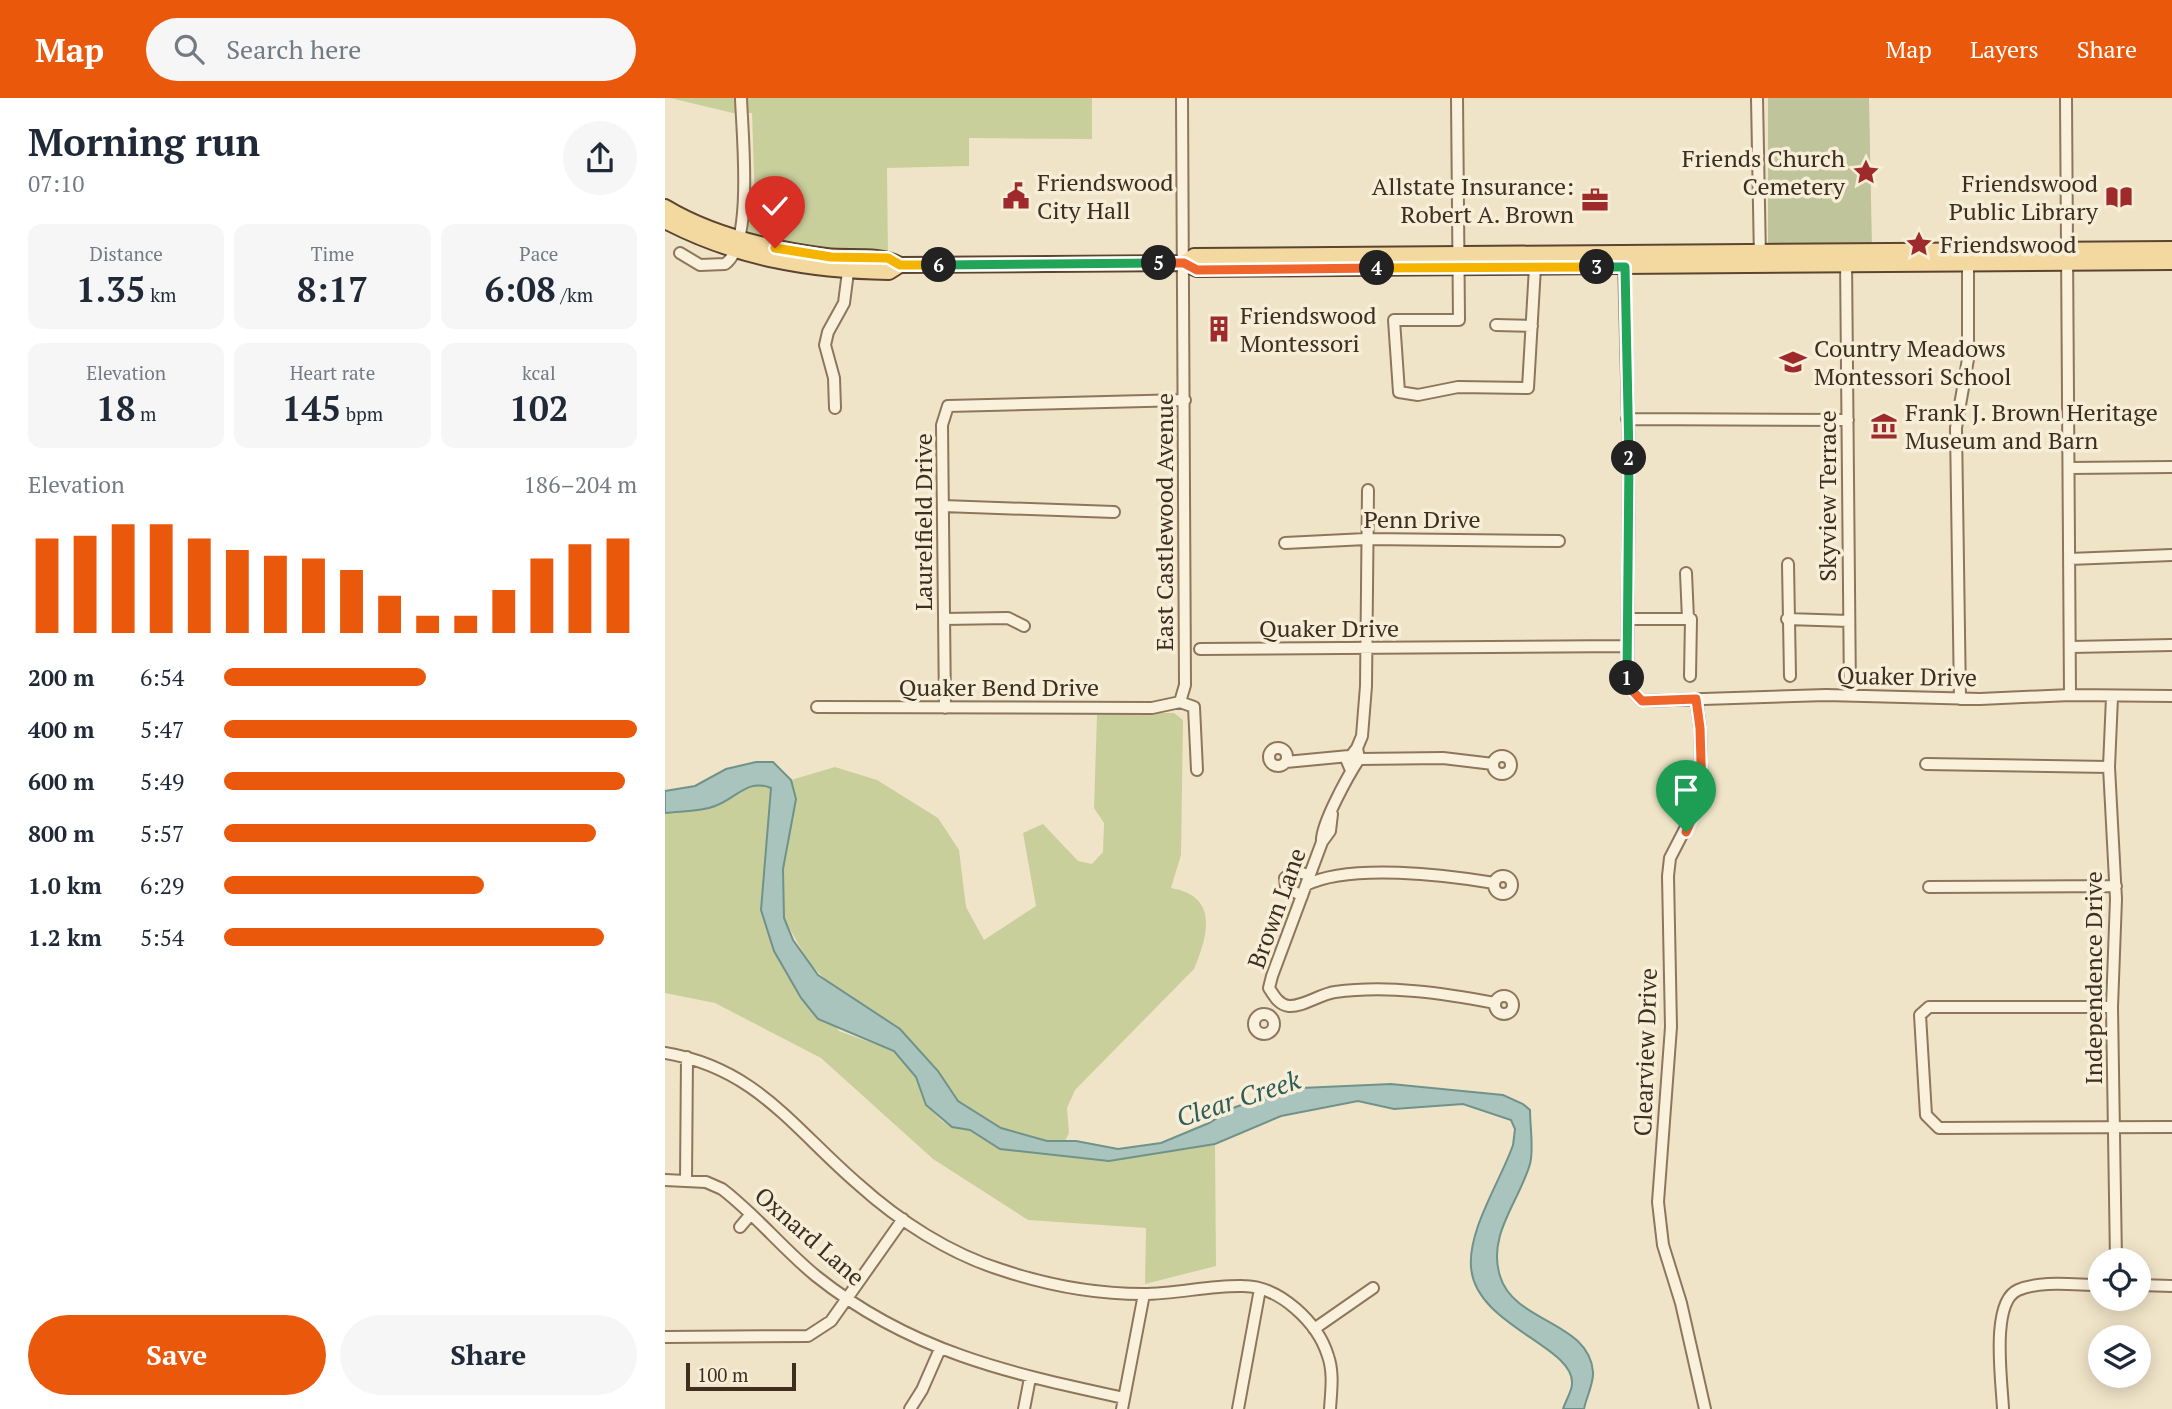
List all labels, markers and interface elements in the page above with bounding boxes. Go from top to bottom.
search box [146,18,636,81]
text: Map [35,28,104,71]
icon: search [170,30,208,68]
text: Search here [226,32,361,66]
text: Map [1885,33,1932,65]
text: Layers [1970,33,2039,65]
text: Share [2077,33,2137,65]
text: Morning run [28,117,260,167]
button: share [563,121,637,195]
place label: Friends Church Cemetery [1682,142,1846,202]
place icon: Friends Church Cemetery [1851,157,1881,187]
place label: Friendswood City Hall [1037,166,1174,226]
place label: Friendswood Public Library [1949,167,2099,227]
text: 07:10 [28,168,85,199]
place label: Allstate Insurance: Robert A. Brown [1372,170,1574,230]
pin [745,176,805,248]
public building icon: Friendswood City Hall [1001,181,1031,211]
library icon: Friendswood Public Library [2104,182,2134,212]
office icon: Allstate Insurance: Robert A. Brown [1580,185,1610,215]
icon: check [756,187,794,225]
place label: Friendswood [1940,228,2077,260]
place icon: Friendswood [1904,229,1934,259]
text: Distance [89,241,163,266]
text: Time [311,241,354,266]
text: Pace [519,241,558,266]
pin: 5 [1141,246,1177,280]
pin: 6 [921,248,957,282]
text: 5 [1153,250,1164,275]
pin: 4 [1359,250,1395,286]
pin: 3 [1579,250,1615,284]
text: 6 [933,252,944,277]
text: 3 [1591,254,1602,279]
text: 4 [1371,255,1382,280]
text: 1.35 [76,266,146,312]
text: 8:17 [297,266,368,312]
text: 6:08 [484,266,556,312]
text: km [146,282,176,307]
text: /km [556,282,593,307]
place label: Friendswood Montessori [1240,299,1377,359]
building icon: Friendswood Montessori [1204,314,1234,344]
place label: Country Meadows Montessori School [1814,332,2012,392]
school or university icon: Country Meadows Montessori School [1778,347,1808,377]
text: Elevation [86,360,166,385]
text: Heart rate [290,360,375,385]
text: kcal [522,360,556,385]
text: 18 [96,385,135,431]
text: 145 [282,385,341,431]
text: 102 [509,385,568,431]
street label: East Castlewood Avenue [1148,393,1180,651]
place label: Frank J. Brown Heritage Museum and Barn [1905,396,2158,456]
text: m [135,401,156,426]
text: bpm [341,401,383,426]
street label: Skyview Terrace [1811,410,1843,582]
museum icon: Frank J. Brown Heritage Museum and Barn [1869,411,1899,441]
street label: Laurelfield Drive [907,433,939,611]
pin: 2 [1611,440,1647,476]
text: 2 [1623,445,1634,470]
text: Elevation [28,469,125,500]
text: 186–204 m [524,469,637,500]
street label: Penn Drive [1363,503,1481,535]
street label: Quaker Drive [1259,612,1399,644]
street label: Quaker Drive [1837,659,1977,693]
pin: 1 [1609,660,1644,696]
text: 200 m [28,662,94,693]
text: 6:54 [140,662,184,693]
text: 1 [1621,665,1632,690]
street label: Quaker Bend Drive [899,671,1099,703]
text: 400 m [28,714,94,745]
text: 5:47 [140,714,184,745]
pin [1656,760,1716,832]
text: 600 m [28,766,94,797]
text: 5:49 [140,766,184,797]
icon: arrive [1667,771,1705,809]
text: 800 m [28,818,94,849]
text: 5:57 [140,818,184,849]
street label: Brown Lane [1239,843,1313,973]
text: 1.0 km [28,870,102,901]
text: 6:29 [140,870,184,901]
street label: Independence Drive [2077,871,2109,1085]
text: 1.2 km [28,922,102,953]
text: 5:54 [140,922,184,953]
street label: Clearview Drive [1626,967,1664,1137]
water label: Clear Creek [1172,1062,1305,1134]
street label: Oxnard Lane [748,1179,872,1293]
map controls [2088,1248,2151,1388]
button: locate [2088,1248,2151,1311]
button: Save [28,1315,326,1395]
button: Share [340,1315,637,1395]
button: layers [2088,1325,2151,1388]
scale bar [686,1360,796,1392]
text: 100 m [697,1362,748,1387]

